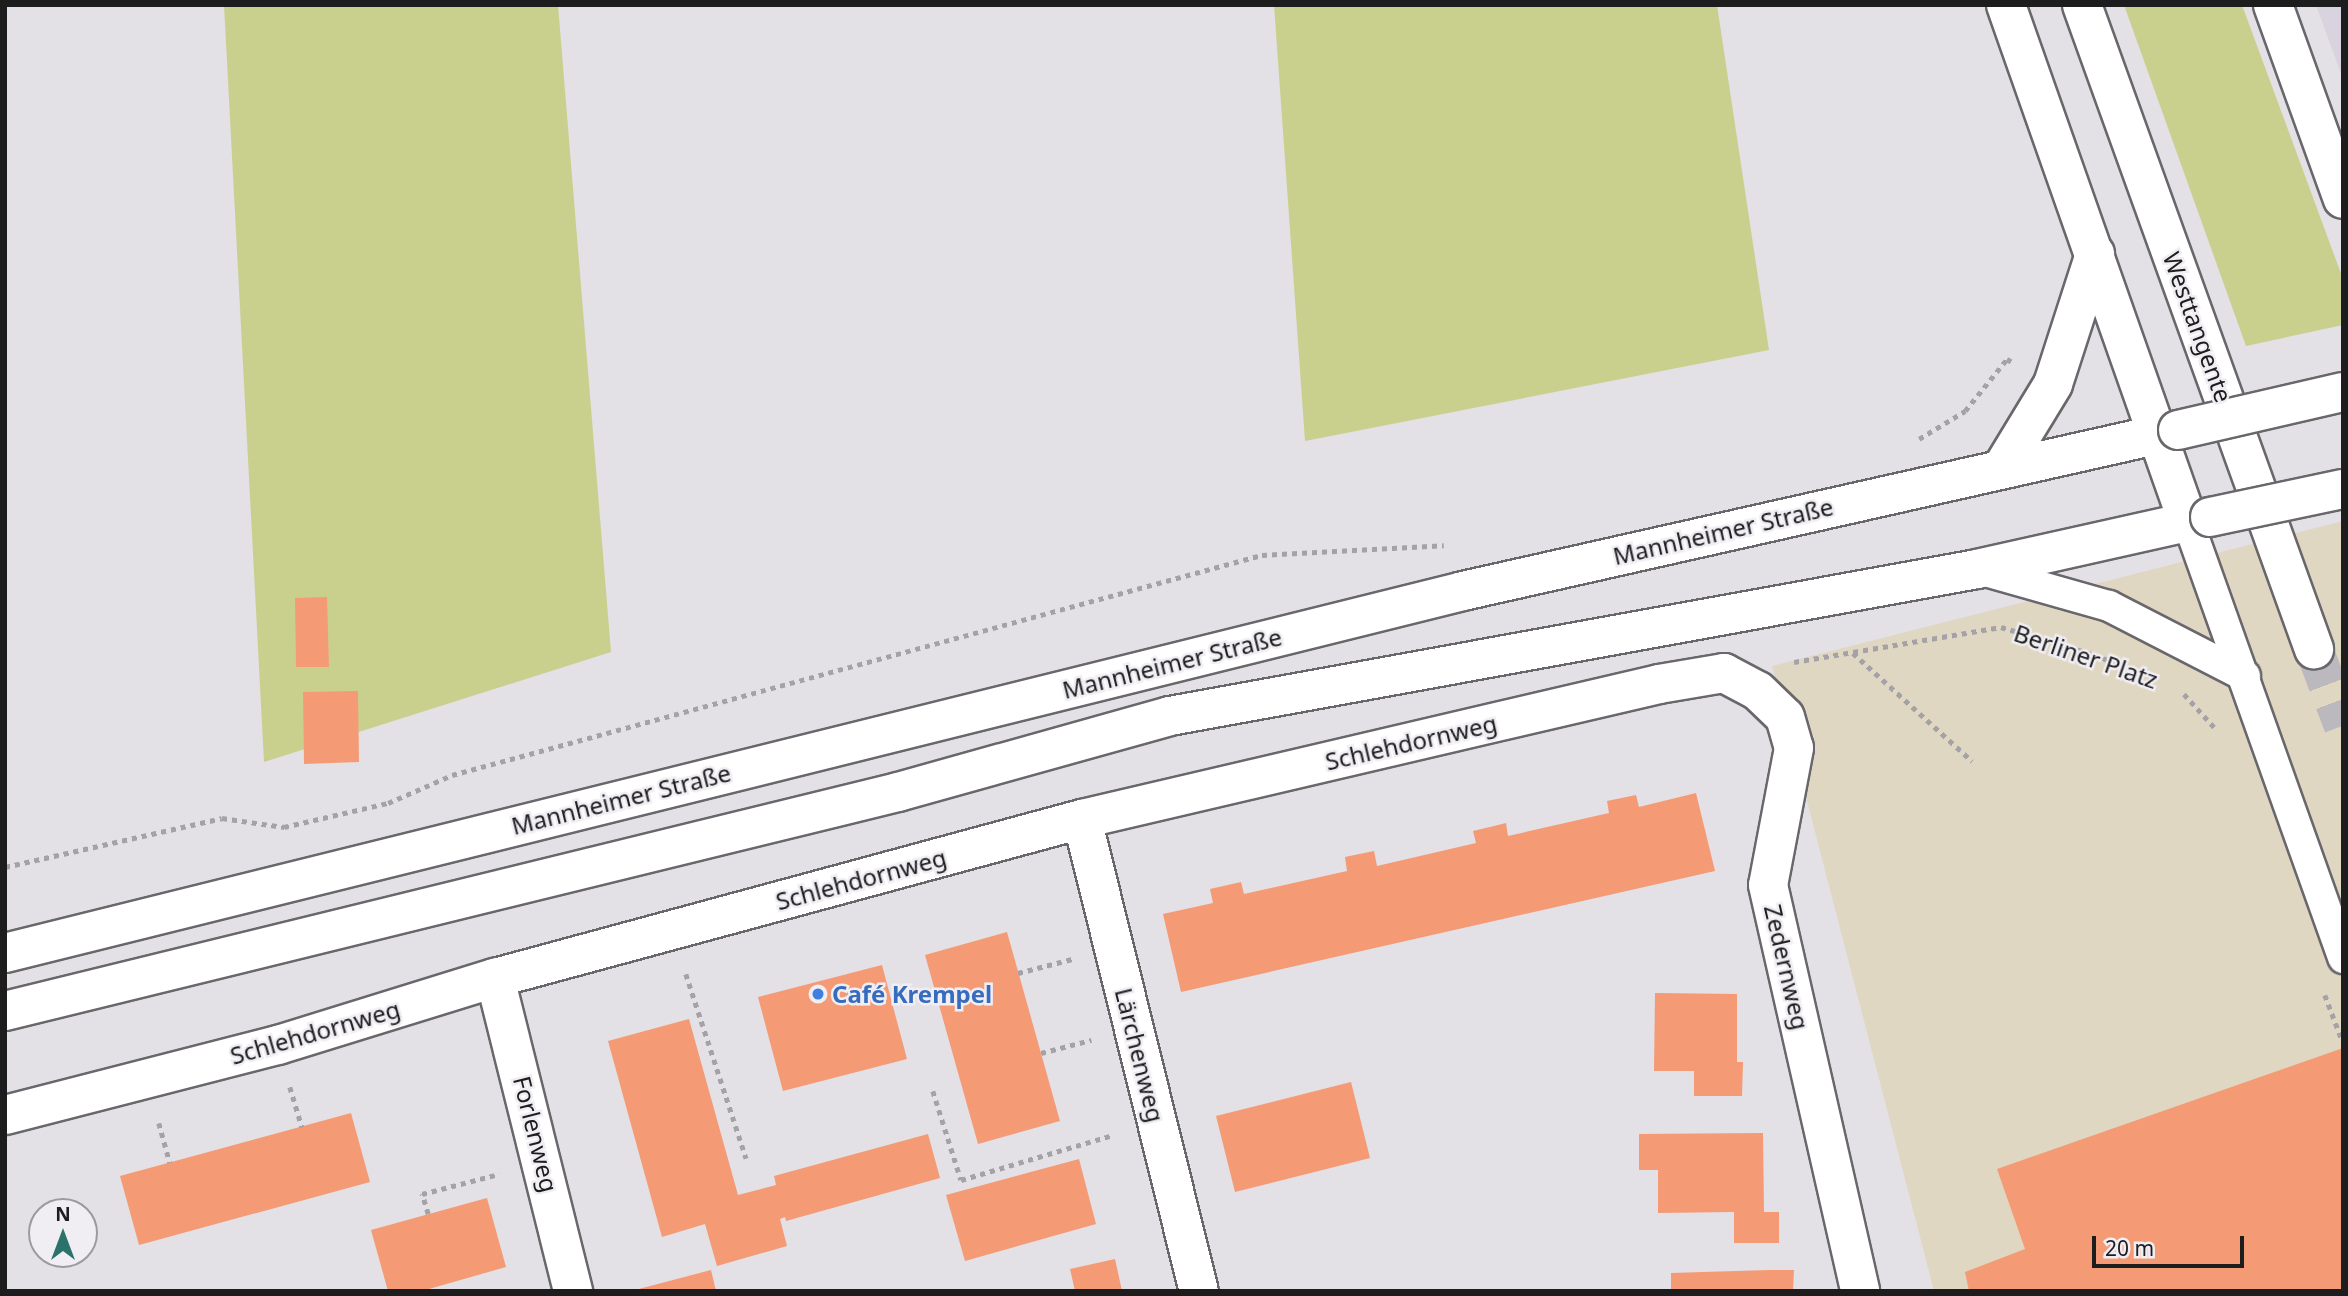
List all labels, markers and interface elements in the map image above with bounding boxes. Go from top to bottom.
street label: Westtangente [2157,248,2239,406]
street label: Mannheimer Straße [1610,492,1836,570]
street label: Berliner Platz [2010,618,2162,694]
street label: Mannheimer Straße [1059,622,1285,704]
street label: Schlehdornweg [1322,708,1500,776]
street label: Mannheimer Straße [508,758,734,840]
street label: Schlehdornweg [773,842,949,916]
street label: Zedernweg [1759,902,1815,1032]
place label: Café Krempel [832,980,992,1008]
street label: Lärchenweg [1109,985,1171,1125]
marker: Café Krempel [810,986,826,1002]
street label: Schlehdornweg [227,994,403,1070]
street label: Forlenweg [508,1073,564,1195]
north arrow [28,1198,98,1268]
text: N [55,1201,71,1227]
scale bar [2096,1222,2248,1266]
text: 20 m [2105,1234,2154,1262]

